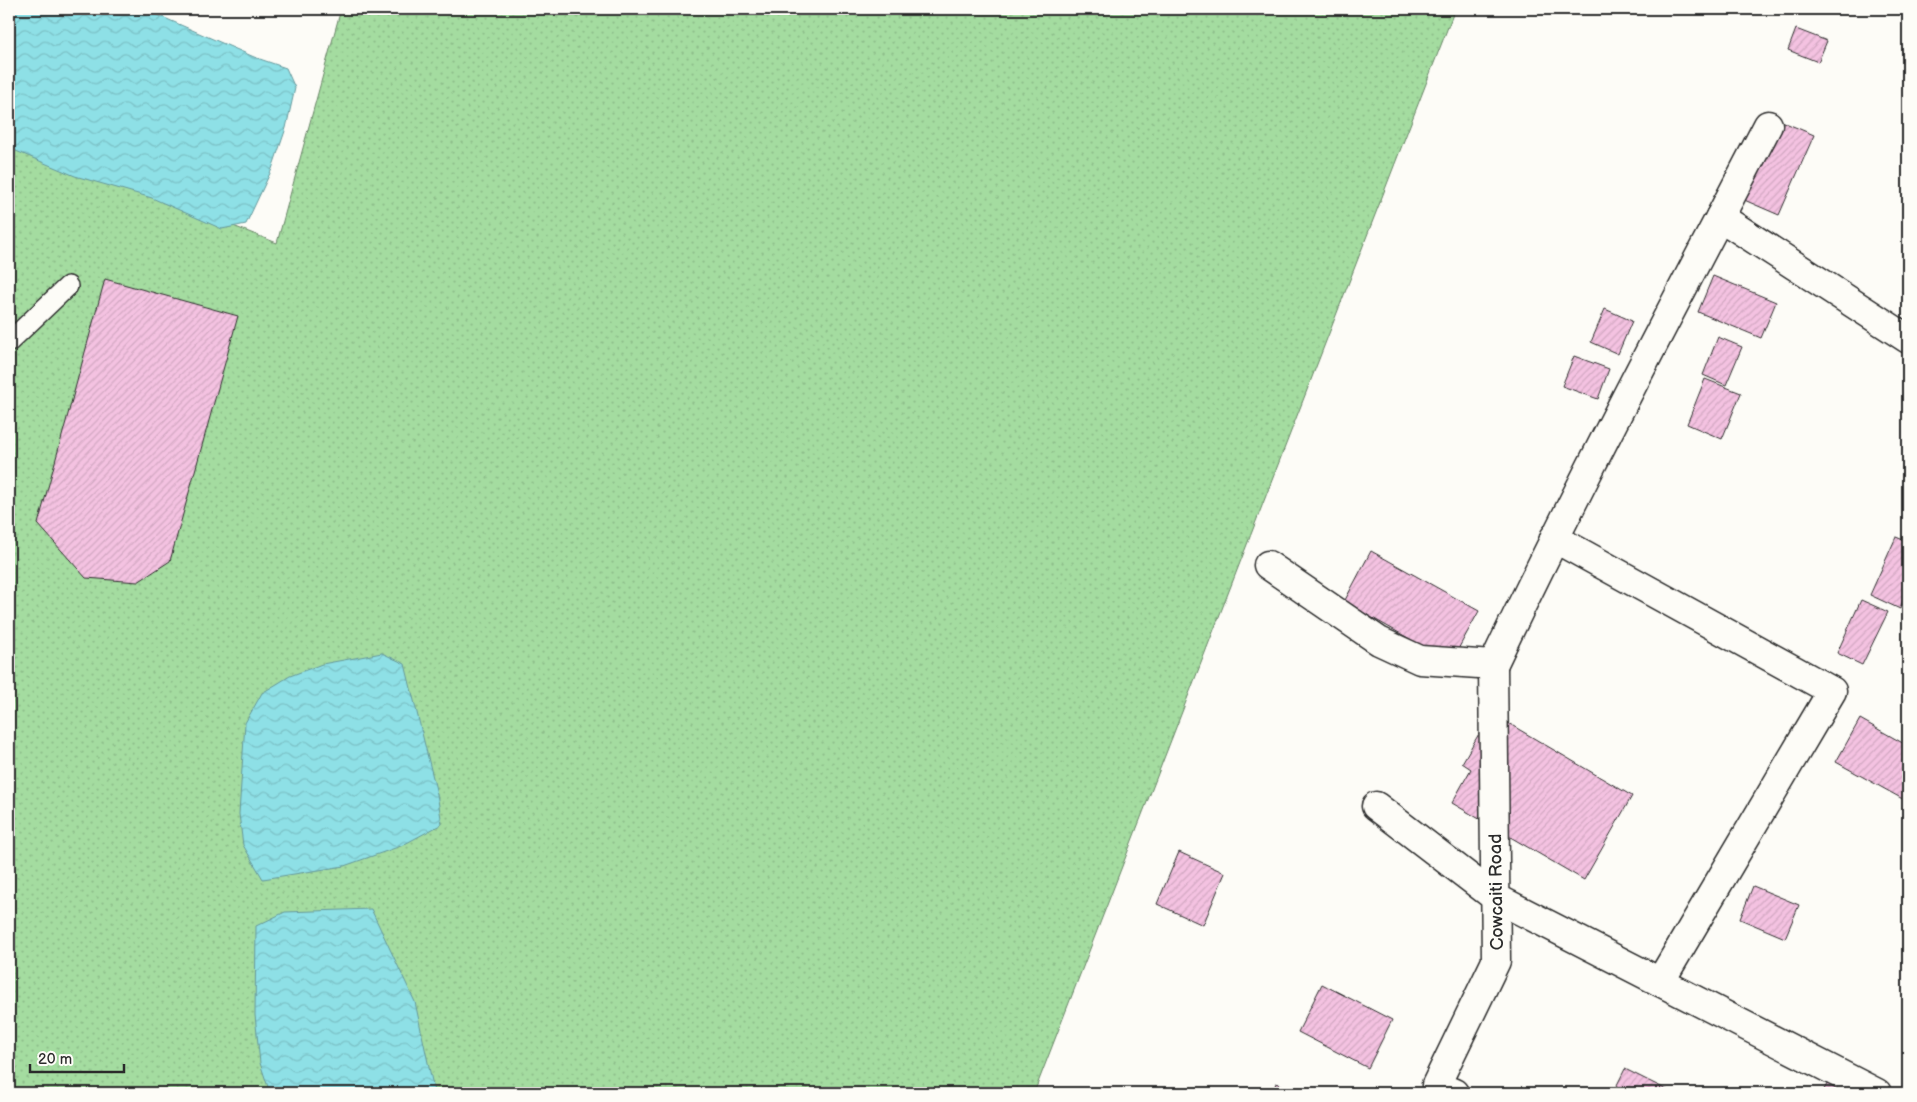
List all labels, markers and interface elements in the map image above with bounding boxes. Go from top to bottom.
street label: Cowcaiti Road [1485,833,1508,951]
scale bar [30,1042,124,1074]
text: 20 m [38,1050,72,1069]

